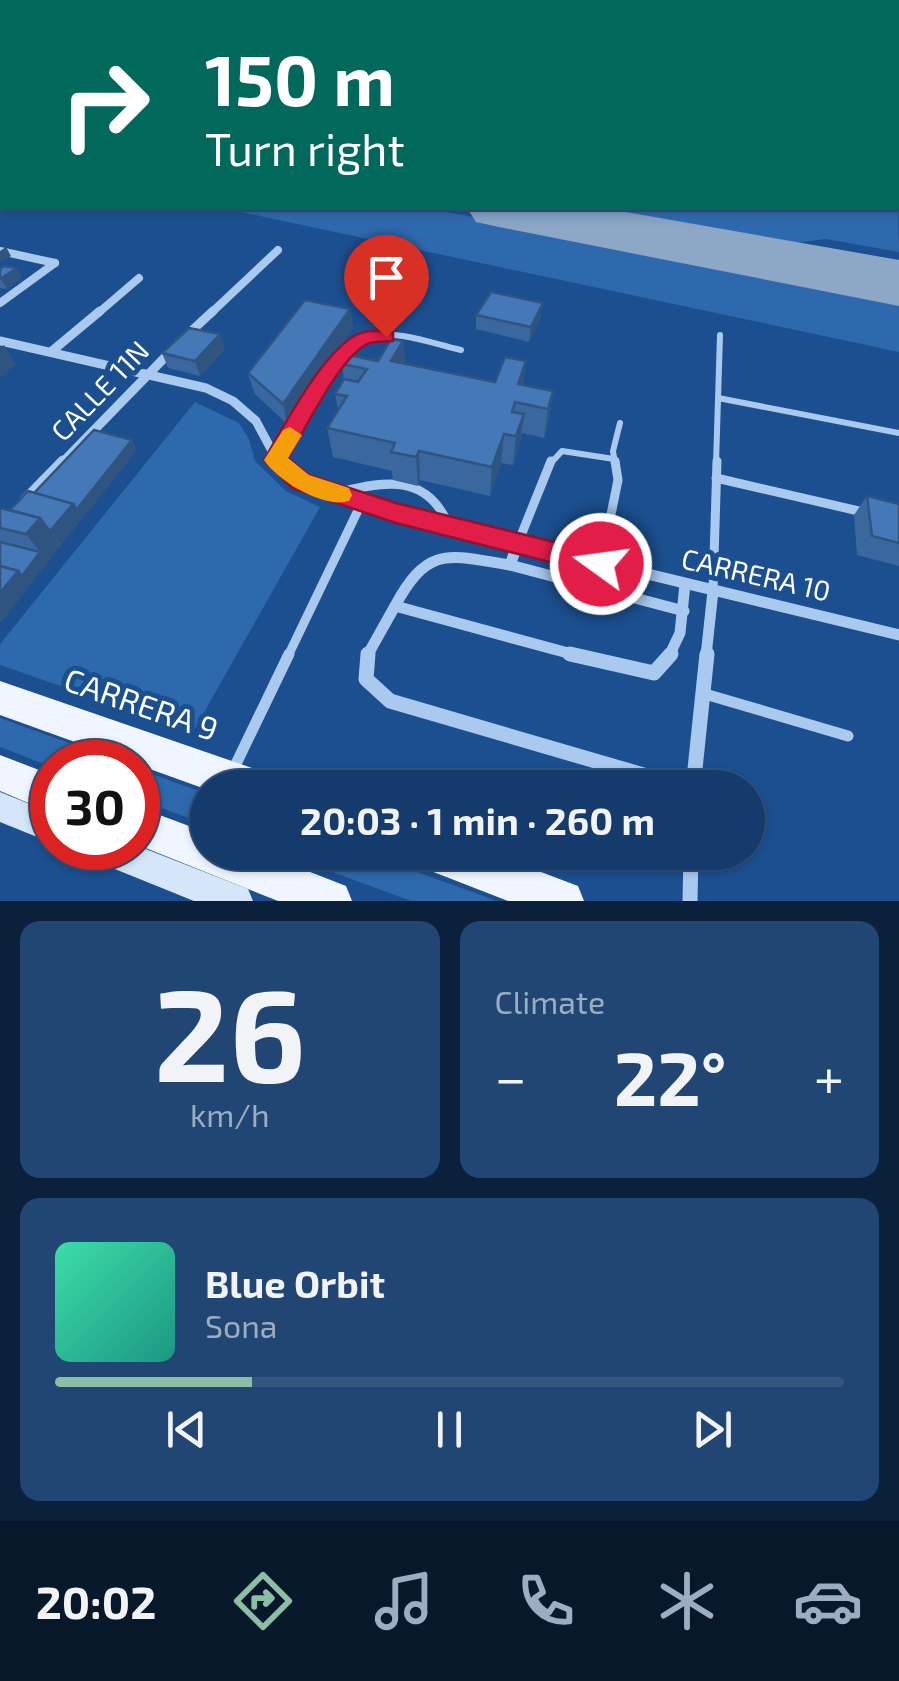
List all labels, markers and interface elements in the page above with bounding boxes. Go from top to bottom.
text: 150 m [205,36,395,120]
icon: right [40,40,170,170]
text: Turn right [205,121,405,175]
pin [344,235,429,338]
icon: arrive [359,250,414,305]
street label: CALLE 11N [43,333,155,447]
position arrow [549,512,653,616]
street label: CARRERA 10 [678,540,834,608]
street label: CARRERA 9 [60,659,223,747]
speed limit sign: 30 [30,740,160,870]
text: 20:03 · 1 min · 260 m [300,797,655,843]
text: 26 [154,952,306,1108]
text: Climate [495,982,605,1020]
text: 22° [614,1031,727,1121]
text: − [495,1043,527,1109]
text: + [814,1043,844,1109]
text: km/h [190,1095,269,1133]
text: Blue Orbit [205,1260,385,1306]
text: Sona [205,1306,277,1344]
icon: previous [159,1402,214,1457]
icon: pause [422,1402,477,1457]
icon: next [685,1402,740,1457]
icon: directions [228,1566,298,1636]
icon: music [369,1566,439,1636]
icon: phone [511,1566,581,1636]
icon: climate [652,1566,722,1636]
icon: car [793,1566,863,1636]
text: 20:02 [36,1574,156,1628]

